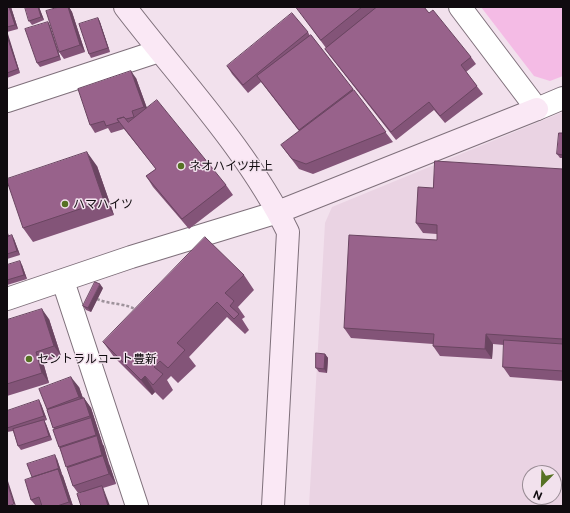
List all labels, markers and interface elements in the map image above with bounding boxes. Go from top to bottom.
place label: ネオハイツ井上 [189,159,273,173]
marker: ネオハイツ井上 [176,161,186,171]
place label: ハマハイツ [73,197,133,211]
marker: ハマハイツ [60,199,70,209]
place label: セントラルコート豊新 [37,352,157,366]
marker: セントラルコート豊新 [24,354,34,364]
north arrow [522,465,562,505]
text: N [531,488,544,502]

